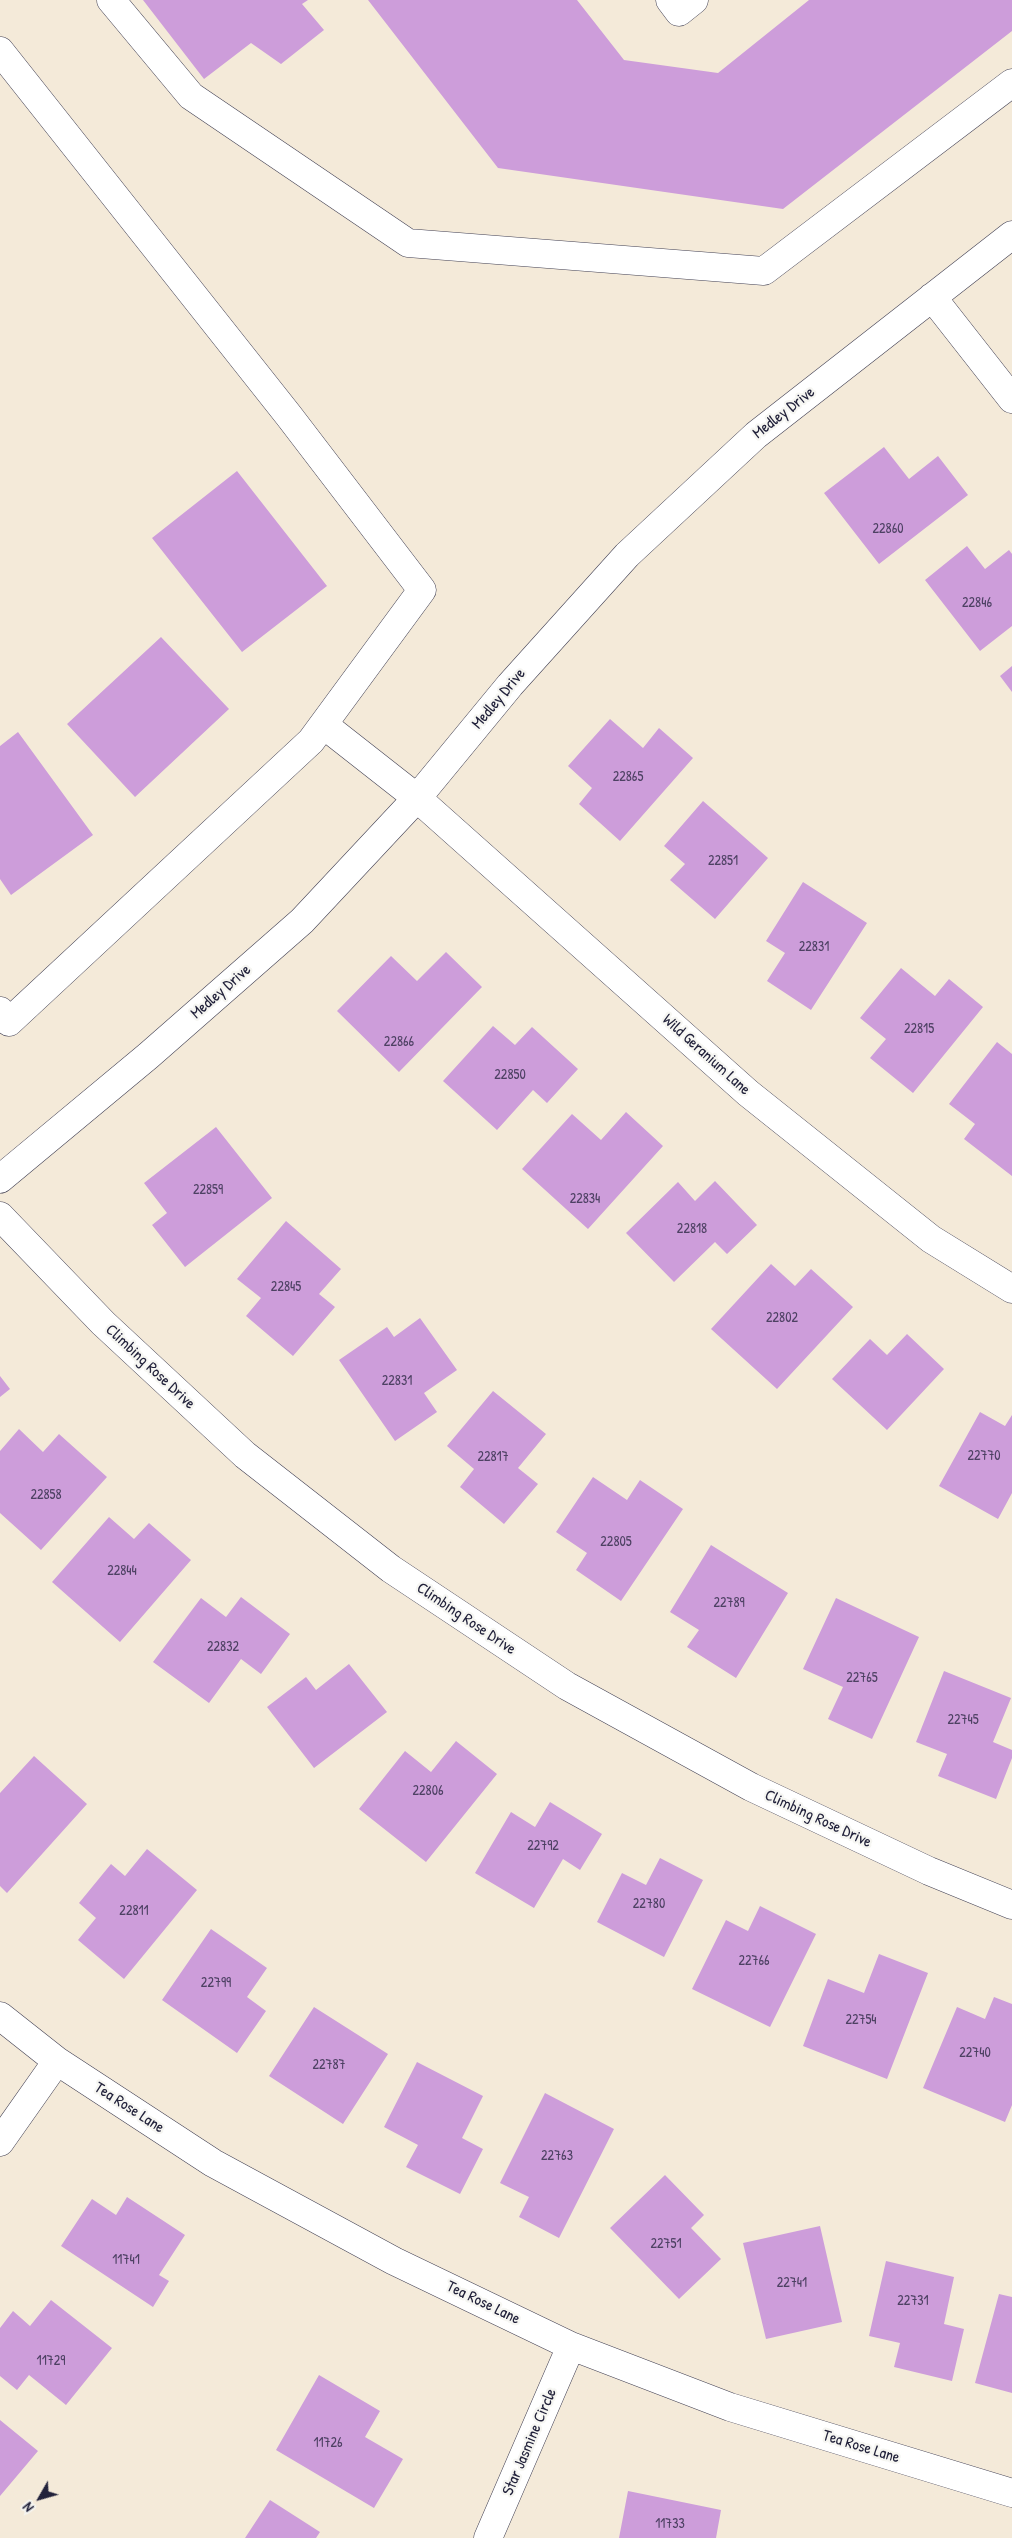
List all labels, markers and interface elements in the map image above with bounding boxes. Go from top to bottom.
street label: Medley Drive [749,383,819,443]
house number: 22860 [872,521,904,537]
house number: 22846 [962,595,992,611]
street label: Medley Drive [468,665,530,733]
house number: 22865 [613,769,643,785]
house number: 22851 [708,853,738,869]
house number: 22831 [799,939,829,955]
street label: Medley Drive [187,961,255,1023]
street label: Wild Geranium Lane [658,1010,754,1100]
house number: 22815 [904,1021,934,1037]
house number: 22866 [384,1034,414,1050]
house number: 22850 [494,1067,526,1083]
house number: 22859 [193,1182,223,1198]
house number: 22834 [570,1191,600,1207]
house number: 22818 [677,1221,707,1237]
house number: 22845 [271,1279,301,1295]
house number: 22802 [766,1310,798,1326]
street label: Climbing Rose Drive [101,1321,199,1413]
house number: 22831 [382,1373,412,1389]
house number: 22770 [967,1448,1001,1464]
house number: 22817 [477,1449,509,1465]
house number: 22858 [30,1487,62,1503]
house number: 22805 [600,1534,632,1550]
house number: 22844 [107,1563,137,1579]
street label: Climbing Rose Drive [413,1579,519,1659]
house number: 22789 [713,1595,745,1611]
house number: 22832 [207,1639,239,1655]
house number: 22765 [846,1670,878,1686]
house number: 22745 [947,1712,979,1728]
house number: 22806 [412,1783,444,1799]
street label: Climbing Rose Drive [762,1786,874,1852]
house number: 22792 [527,1838,559,1854]
house number: 22780 [633,1896,665,1912]
house number: 22811 [119,1903,149,1919]
house number: 22766 [738,1953,770,1969]
house number: 22799 [201,1975,231,1991]
house number: 22754 [845,2012,877,2028]
house number: 22740 [959,2045,991,2061]
house number: 22787 [312,2057,346,2073]
street label: Tea Rose Lane [90,2078,168,2138]
house number: 22763 [541,2148,573,2164]
house number: 22751 [650,2236,682,2252]
house number: 11741 [112,2252,140,2268]
house number: 22741 [777,2275,807,2291]
street label: Tea Rose Lane [443,2277,523,2329]
house number: 22731 [897,2293,929,2309]
house number: 11729 [37,2353,65,2369]
street label: Star Jasmine Circle [499,2386,561,2498]
street label: Tea Rose Lane [820,2426,902,2468]
house number: 11726 [313,2435,343,2451]
north arrow [15,2473,65,2523]
text: N [18,2499,38,2516]
house number: 11733 [655,2516,685,2532]

